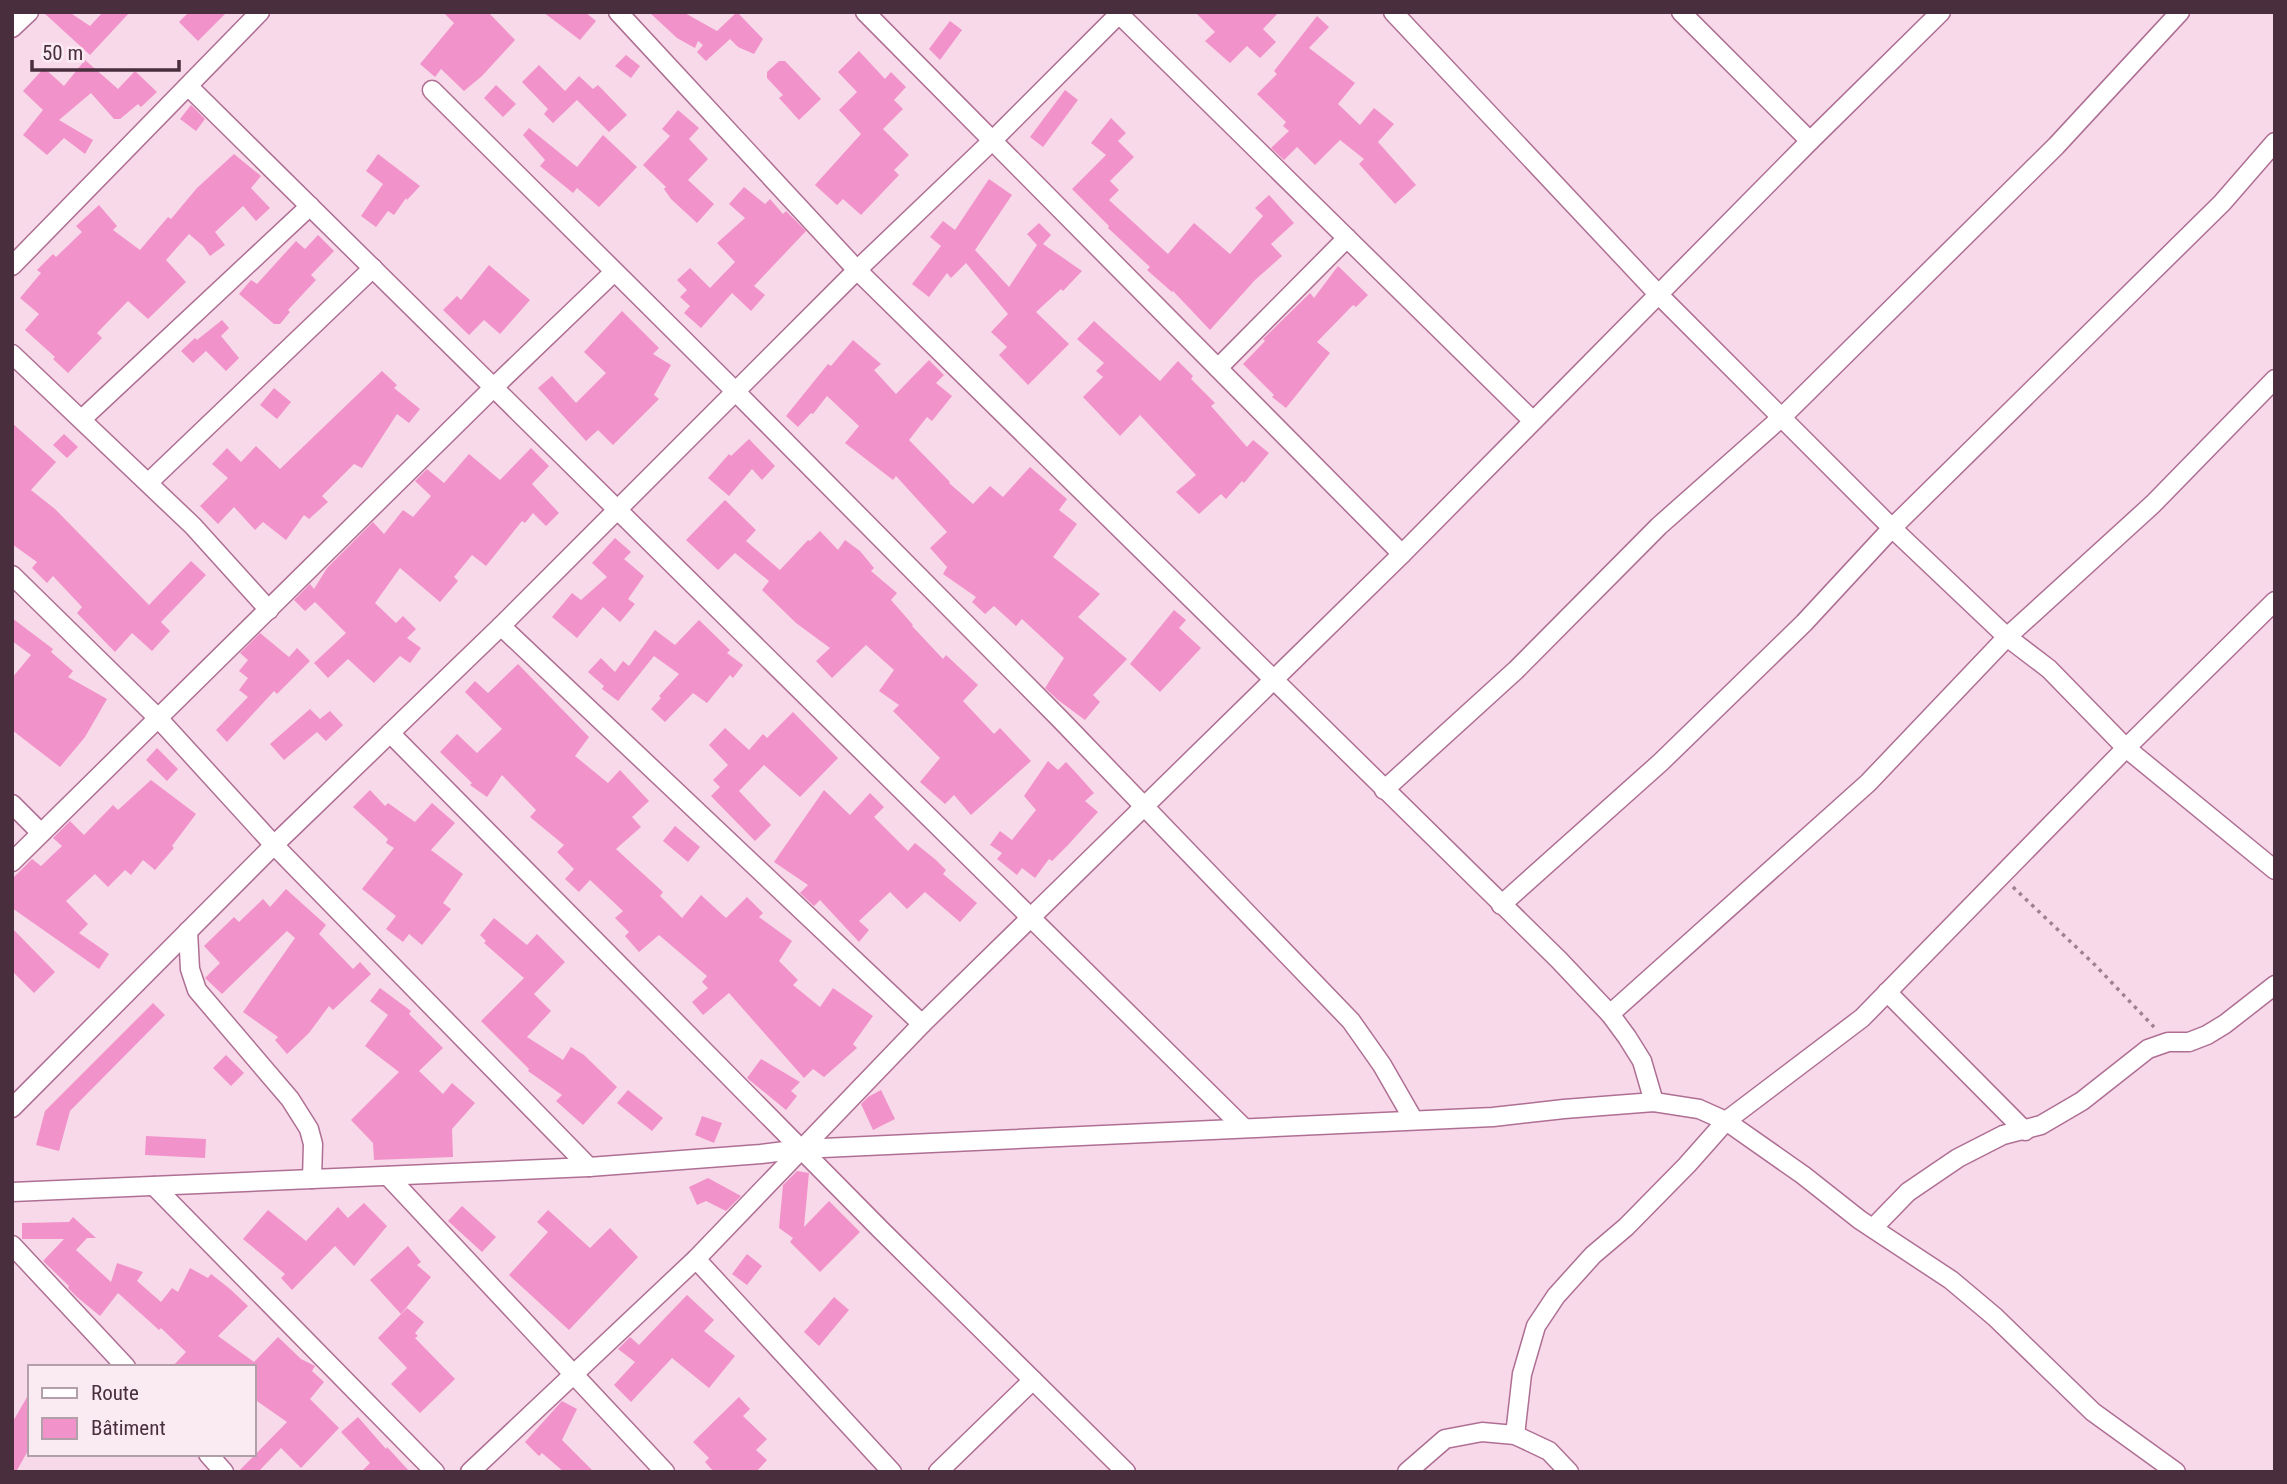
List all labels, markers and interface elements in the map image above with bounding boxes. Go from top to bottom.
scale bar [32,28,178,72]
text: 50 m [42,41,83,65]
legend [28,1365,256,1456]
text: Route [91,1381,139,1405]
text: Bâtiment [91,1416,166,1440]

